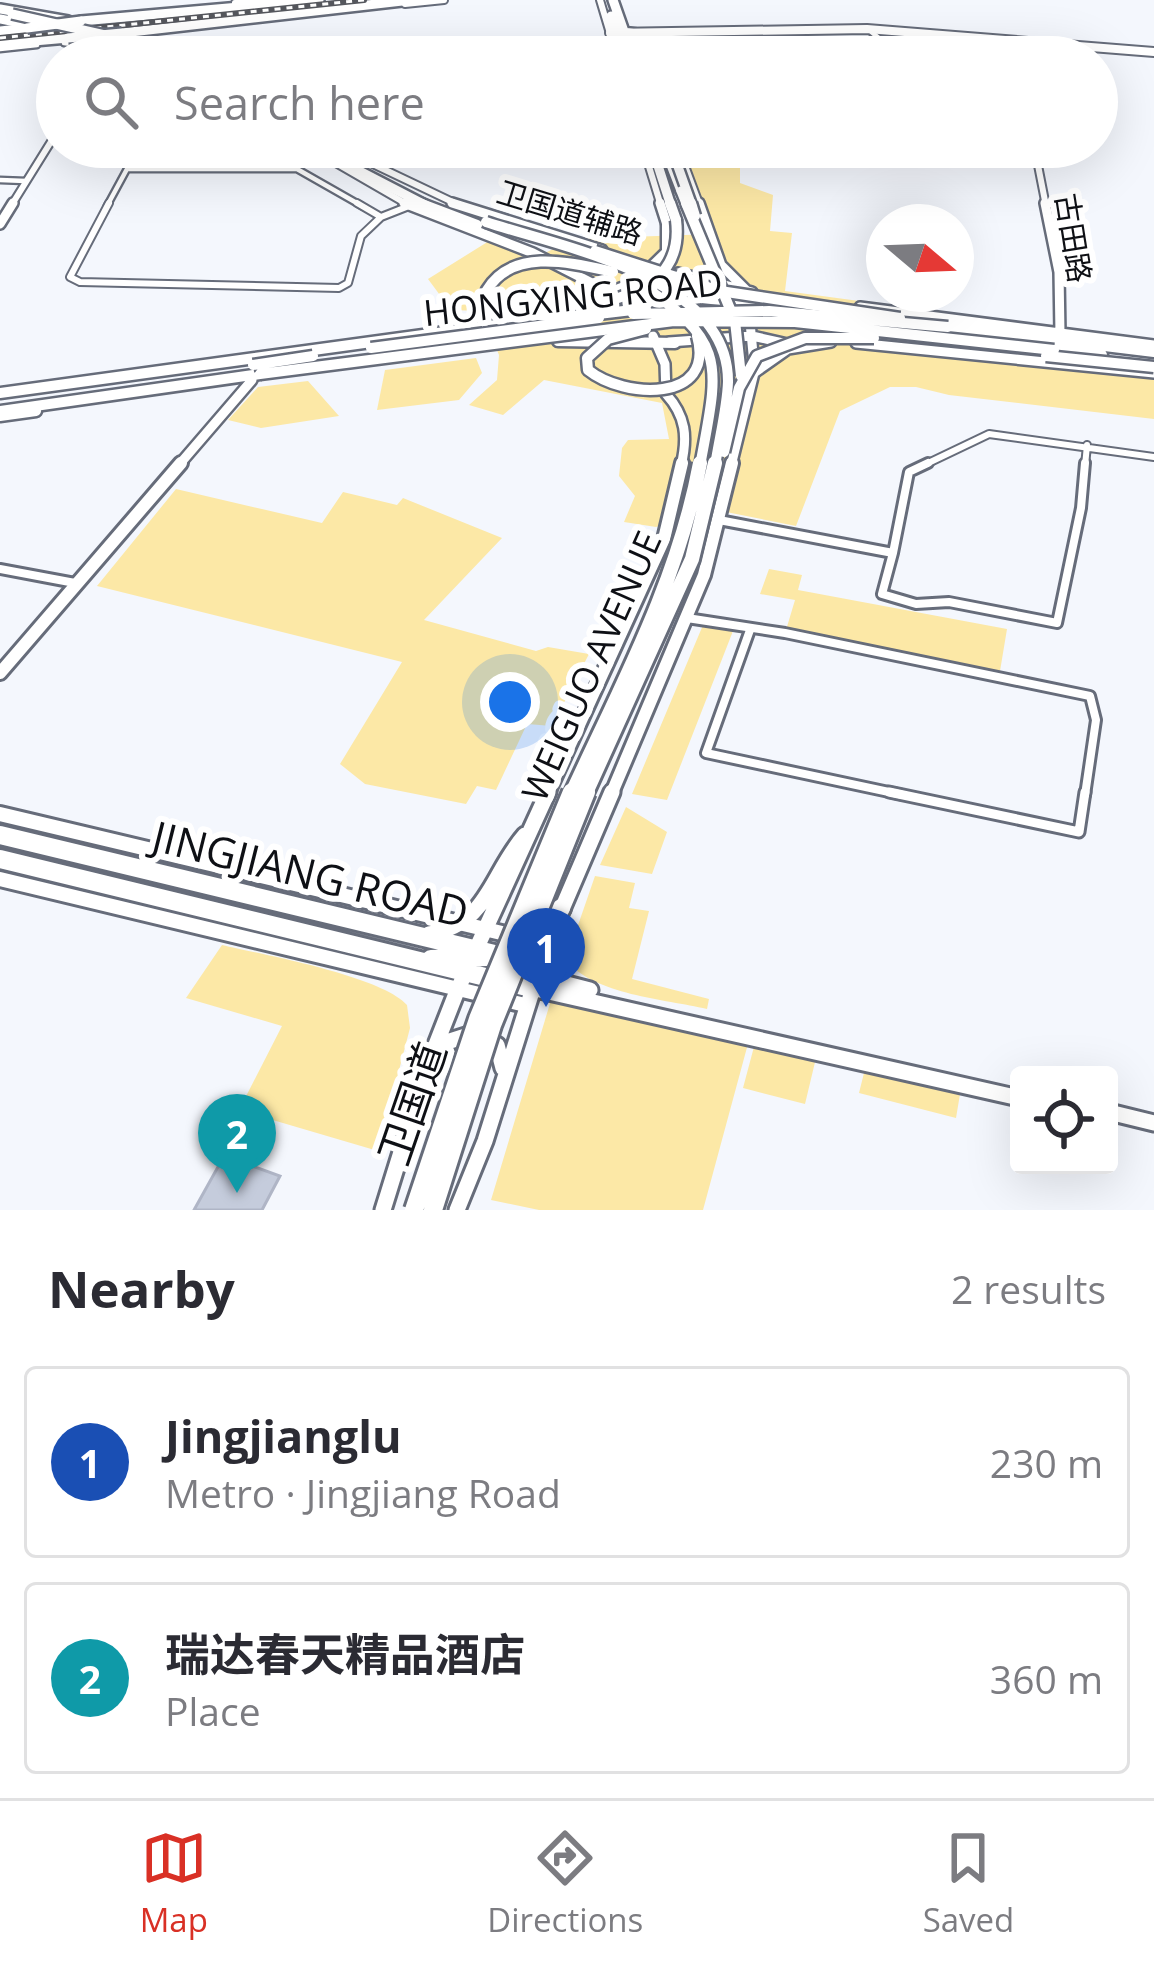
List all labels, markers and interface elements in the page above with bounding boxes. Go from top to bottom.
search box [36,36,1118,168]
icon: search [78,69,144,135]
text: Search here [174,72,425,133]
street label: 卫国道辅路 [492,170,648,254]
street label: 古田路 [1047,190,1101,286]
north arrow [866,204,974,312]
street label: HONGXING ROAD [421,257,725,337]
street label: WEIGUO AVENUE [510,523,672,809]
your location [480,672,540,732]
street label: JINGJIANG ROAD [143,805,475,940]
pin: 1 [507,908,585,1007]
street label: 卫国道 [364,1034,458,1172]
map controls [1010,1066,1118,1174]
button: locate [1010,1066,1118,1174]
pin: 2 [198,1094,276,1193]
text: Nearby [48,1253,235,1323]
text: 2 results [951,1262,1106,1315]
text: Jingjianglu [165,1405,402,1466]
text: 1 [79,1436,101,1489]
text: 230 m [990,1436,1103,1489]
text: Metro · Jingjiang Road [165,1466,561,1519]
text: 瑞达春天精品酒店 [165,1623,525,1684]
text: 2 [79,1652,101,1705]
text: 360 m [990,1652,1103,1705]
text: Place [165,1684,261,1737]
tab: Map [140,1825,208,1942]
tab: Directions [487,1825,643,1942]
tab: Saved [923,1825,1014,1942]

